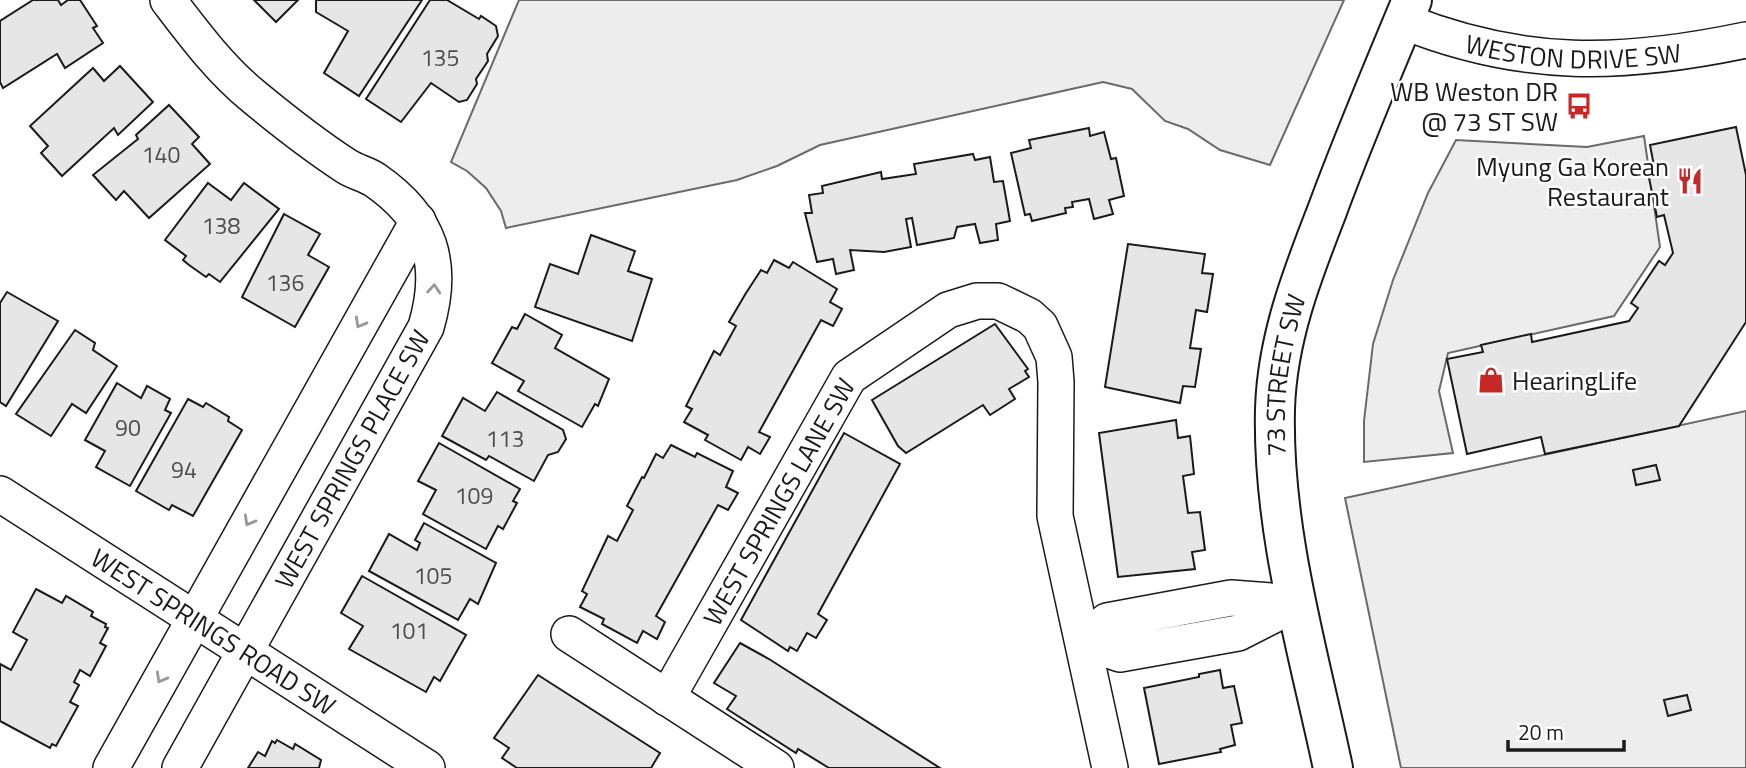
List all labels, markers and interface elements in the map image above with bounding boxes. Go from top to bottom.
street label: WESTON DRIVE SW [1462,23,1683,78]
house number: 135 [421,40,459,75]
place label: WB Weston DR @ 73 ST SW [1390,72,1558,141]
bus stop icon: WB Weston DR @ 73 ST SW [1564,91,1594,121]
house number: 140 [142,137,180,172]
place label: Myung Ga Korean Restaurant [1476,147,1669,216]
restaurant icon: Myung Ga Korean Restaurant [1675,166,1705,196]
house number: 138 [202,208,240,243]
house number: 136 [266,265,304,300]
one-way arrow [426,283,441,294]
street label: 73 STREET SW [1255,289,1315,457]
one-way arrow [355,316,368,328]
street label: WEST SPRINGS PLACE SW [265,322,439,596]
place label: HearingLife [1512,361,1637,400]
shop icon: HearingLife [1476,365,1506,395]
street label: WEST SPRINGS LANE SW [693,370,864,632]
house number: 90 [115,410,141,445]
house number: 113 [486,421,524,456]
house number: 94 [171,452,197,487]
house number: 109 [455,478,493,513]
one-way arrow [244,514,257,527]
street label: WEST SPRINGS ROAD SW [84,538,344,724]
house number: 105 [414,558,452,593]
house number: 101 [390,613,428,648]
one-way arrow [156,671,169,683]
scale bar [1508,708,1624,752]
text: 20 m [1518,716,1564,748]

